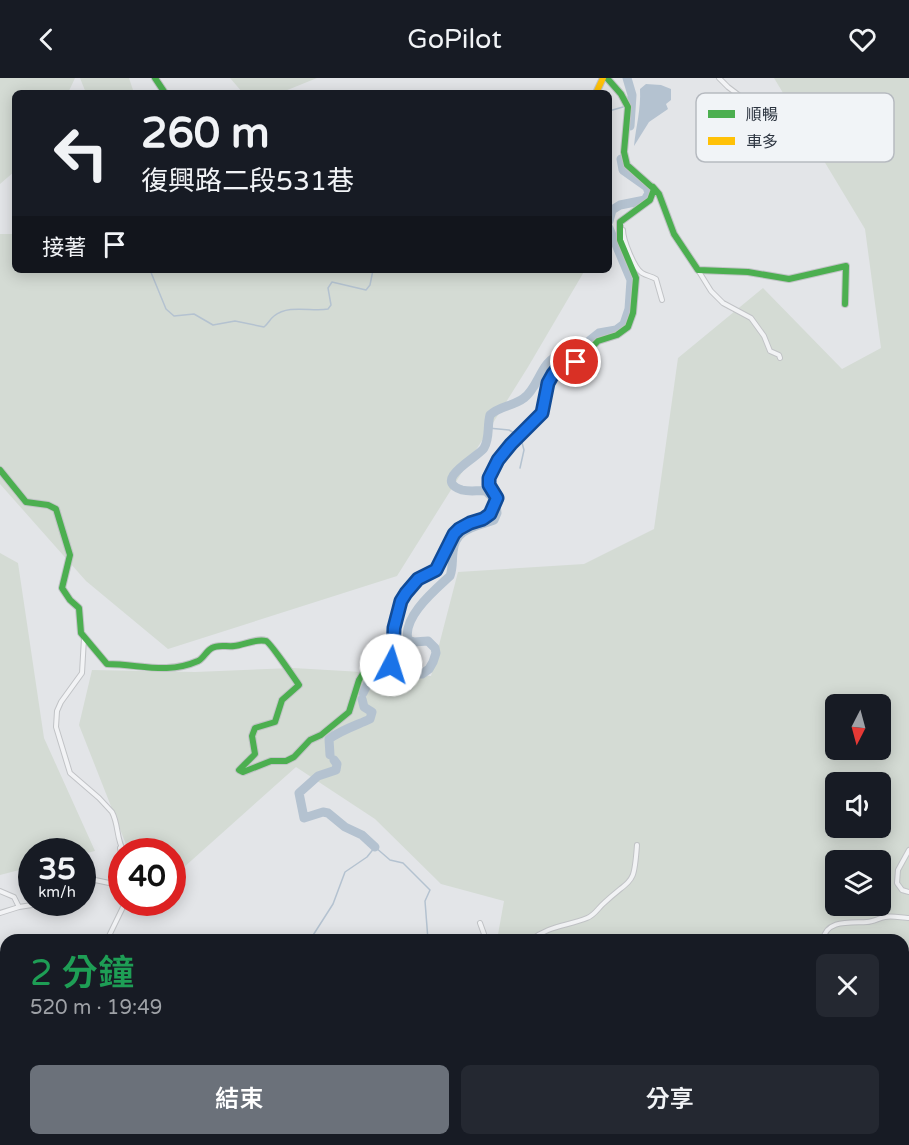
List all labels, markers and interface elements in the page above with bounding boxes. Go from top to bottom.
icon: back [30,23,63,56]
text: GoPilot [407,23,502,56]
icon: heart [846,23,879,56]
legend [696,93,894,162]
text: 順暢 [746,105,778,125]
text: 260 m [141,108,270,159]
icon: left [42,114,120,192]
text: 車多 [746,132,778,152]
text: 復興路二段531巷 [141,165,354,198]
icon: arrive [98,228,131,261]
text: 接著 [42,235,86,261]
pin [550,336,601,387]
icon: arrive [559,345,592,378]
position arrow [359,633,423,697]
north arrow [825,694,891,760]
map controls [825,694,891,916]
button: sound [825,772,891,838]
speed limit sign: 40 [108,838,186,916]
button: layers [825,850,891,916]
text: 35 [38,851,76,888]
text: km/h [38,883,76,901]
text: 2 分鐘 [30,952,134,995]
button: close [816,954,879,1017]
text: 520 m · 19:49 [30,996,162,1020]
button: 結束 [30,1065,449,1134]
button: 分享 [461,1065,879,1134]

